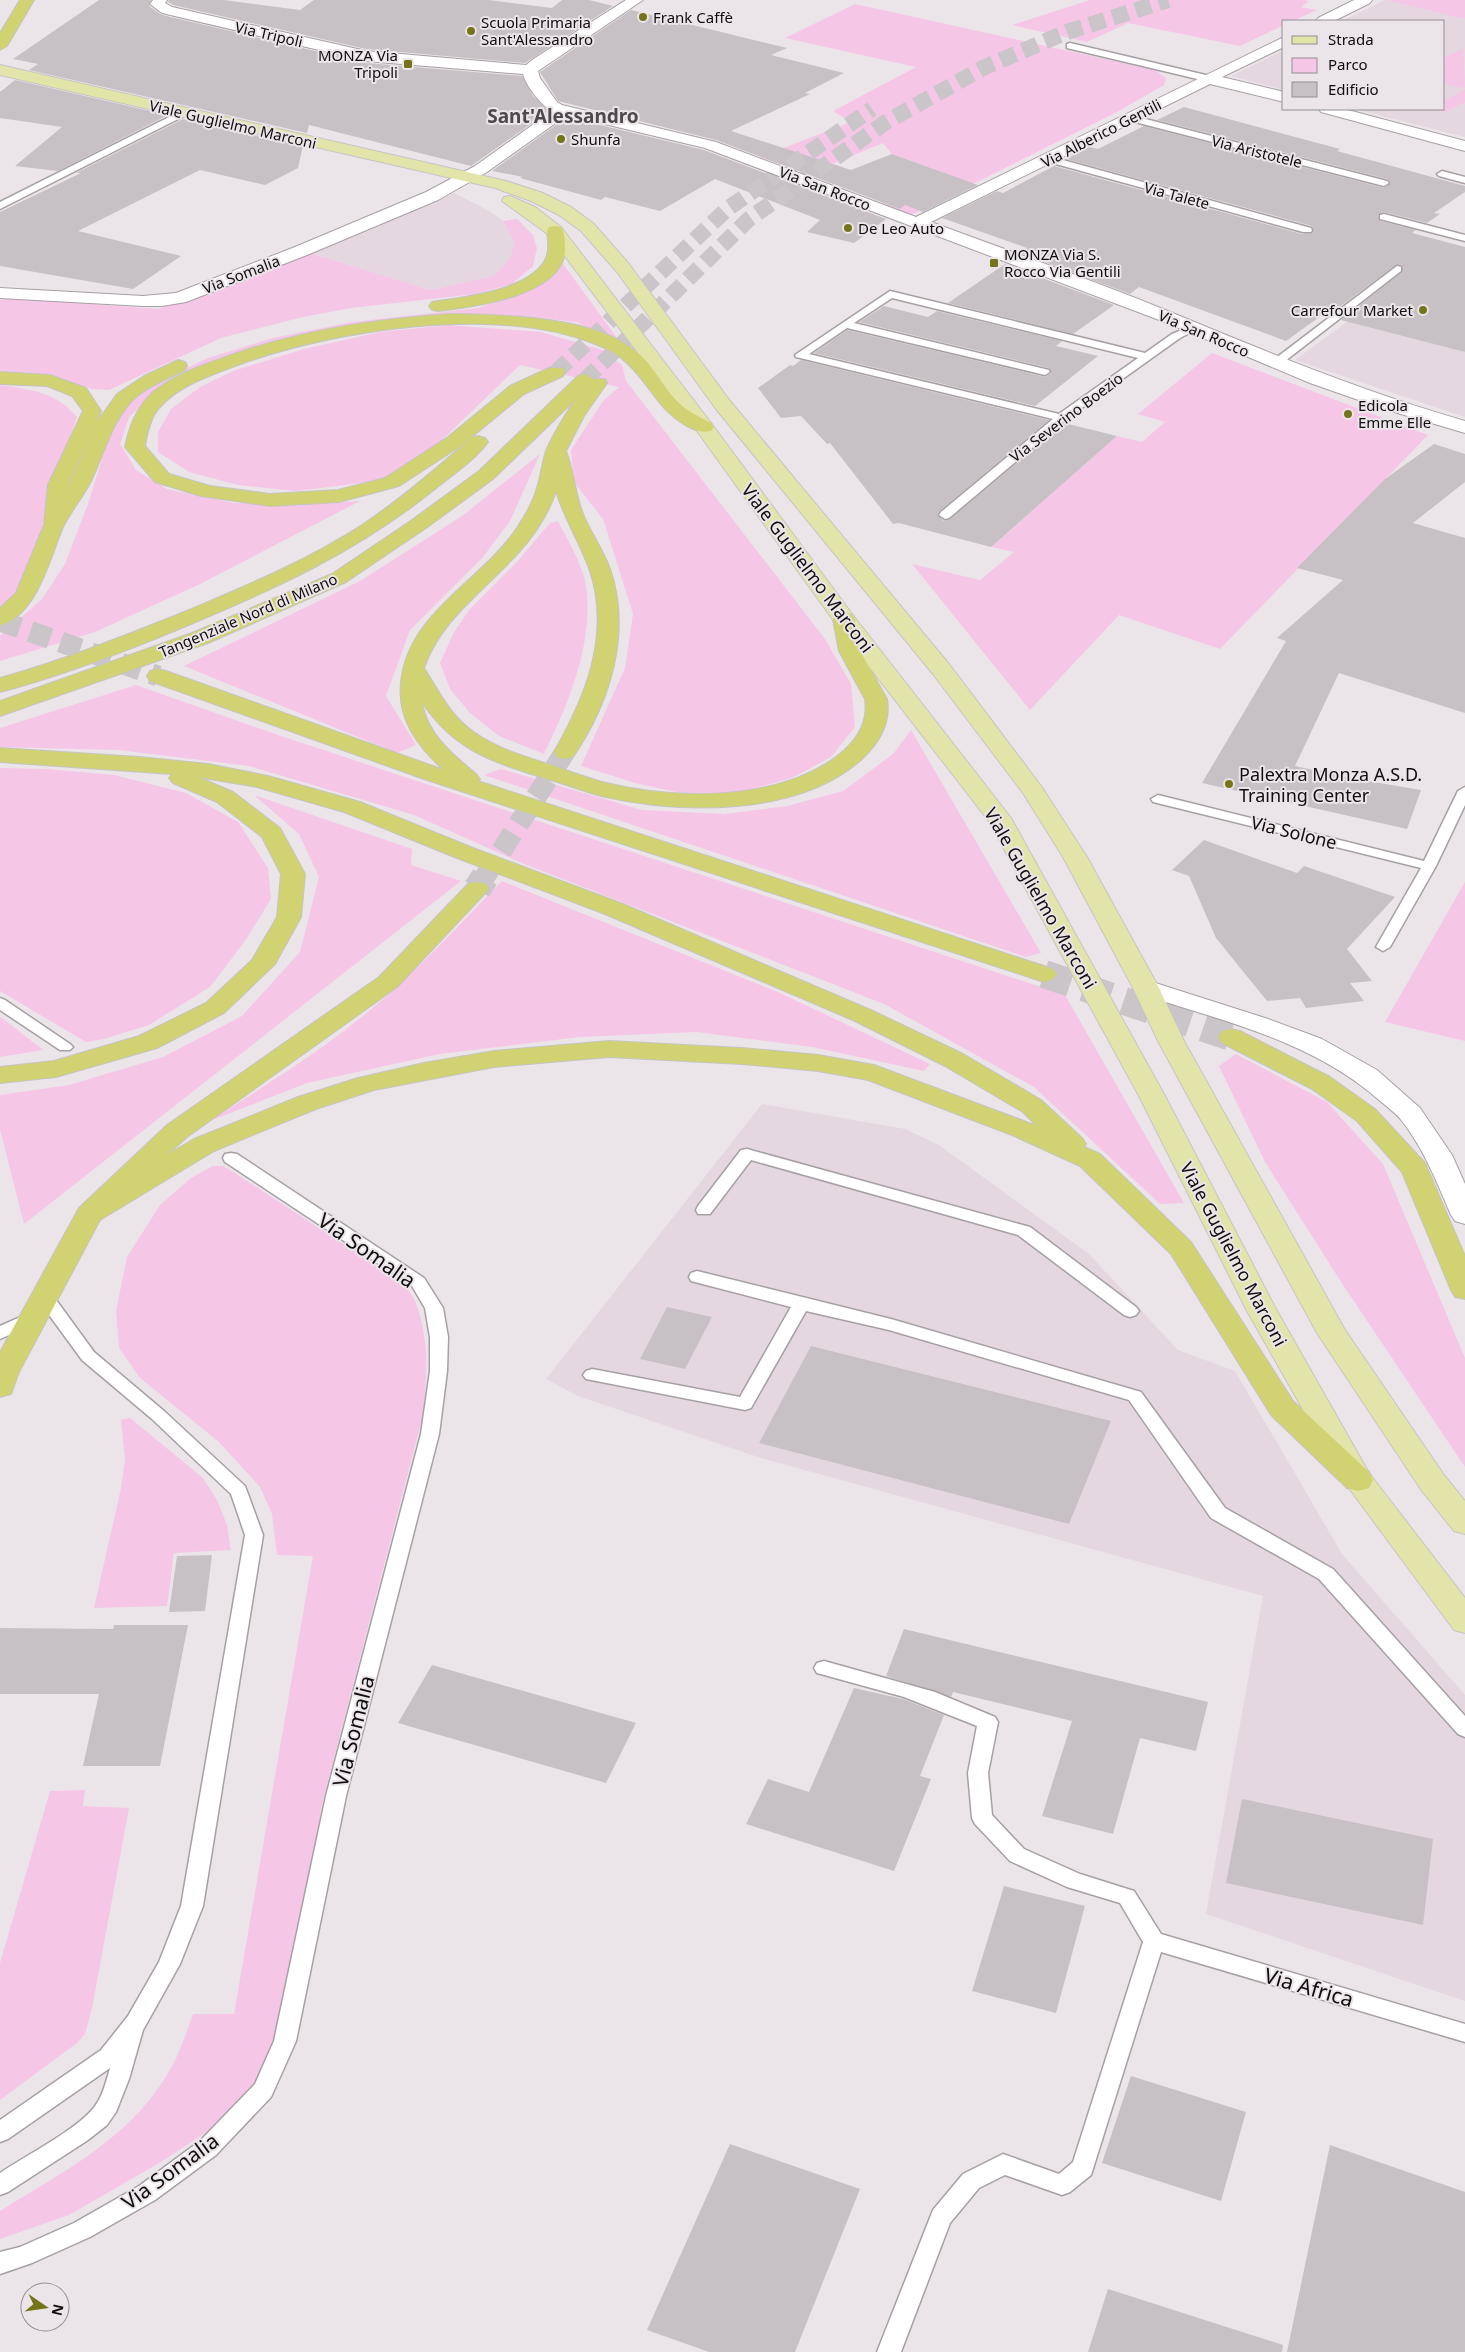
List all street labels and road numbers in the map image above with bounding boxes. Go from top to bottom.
street label: Via Tripoli [233,17,305,51]
street label: Via Alberico Gentili [1038,94,1164,172]
street label: Viale Guglielmo Marconi [147,95,319,153]
street label: Via Aristotele [1210,130,1304,172]
street label: Via San Rocco [776,161,874,215]
street label: Via Talete [1142,177,1212,213]
street label: Via Somalia [200,250,282,298]
street label: Via San Rocco [1155,305,1253,361]
street label: Via Severino Boezio [1005,368,1127,466]
street label: Viale Guglielmo Marconi [737,479,879,657]
street label: Tangenziale Nord di Milano [156,568,340,662]
street label: Viale Guglielmo Marconi [979,803,1103,993]
street label: Via Solone [1248,810,1340,854]
street label: Viale Guglielmo Marconi [1175,1158,1293,1350]
street label: Via Somalia [312,1206,422,1294]
street label: Via Somalia [326,1673,380,1789]
street label: Via Africa [1261,1961,1357,2013]
street label: Via Somalia [116,2126,224,2216]

